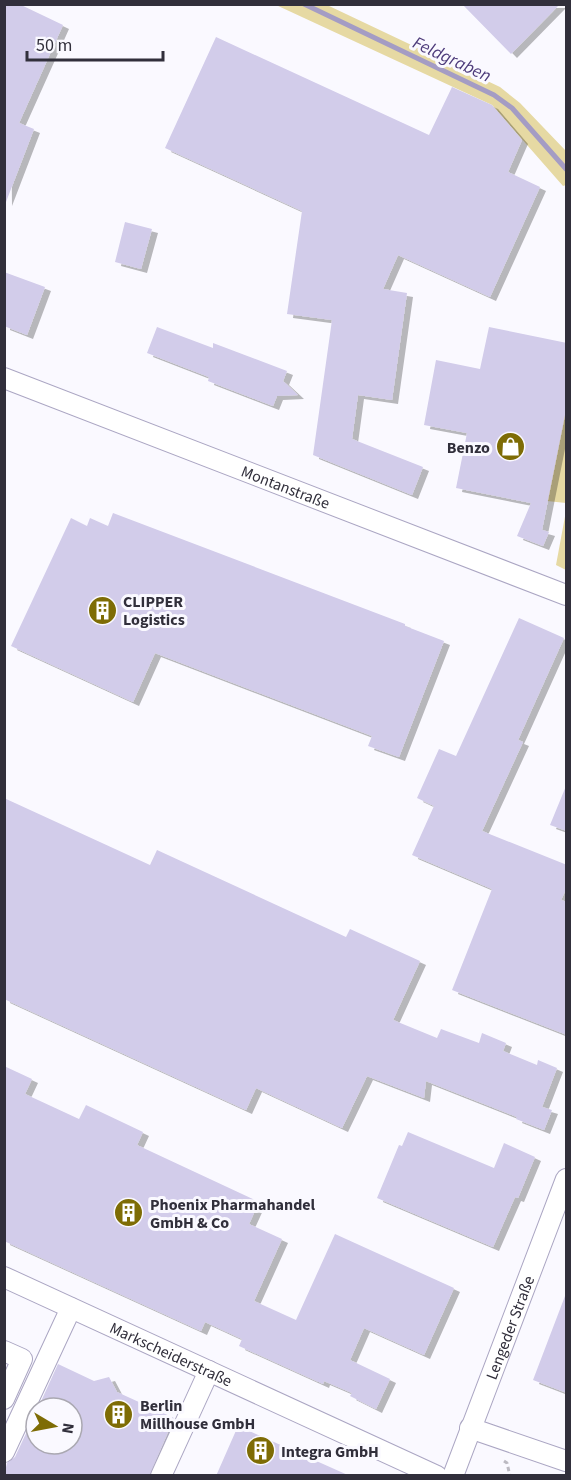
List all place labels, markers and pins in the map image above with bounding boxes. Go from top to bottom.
shop icon: Benzo [495,431,527,463]
place label: Benzo [447,437,490,459]
place label: CLIPPER Logistics [123,591,185,631]
building icon: CLIPPER Logistics [86,594,118,626]
place label: Phoenix Pharmahandel GmbH & Co [150,1194,316,1234]
building icon: Phoenix Pharmahandel GmbH & Co [113,1197,145,1229]
place label: Berlin Millhouse GmbH [140,1395,255,1435]
building icon: Berlin Millhouse GmbH [103,1398,135,1430]
building icon: Integra GmbH [244,1435,276,1467]
place label: Integra GmbH [281,1441,379,1463]

